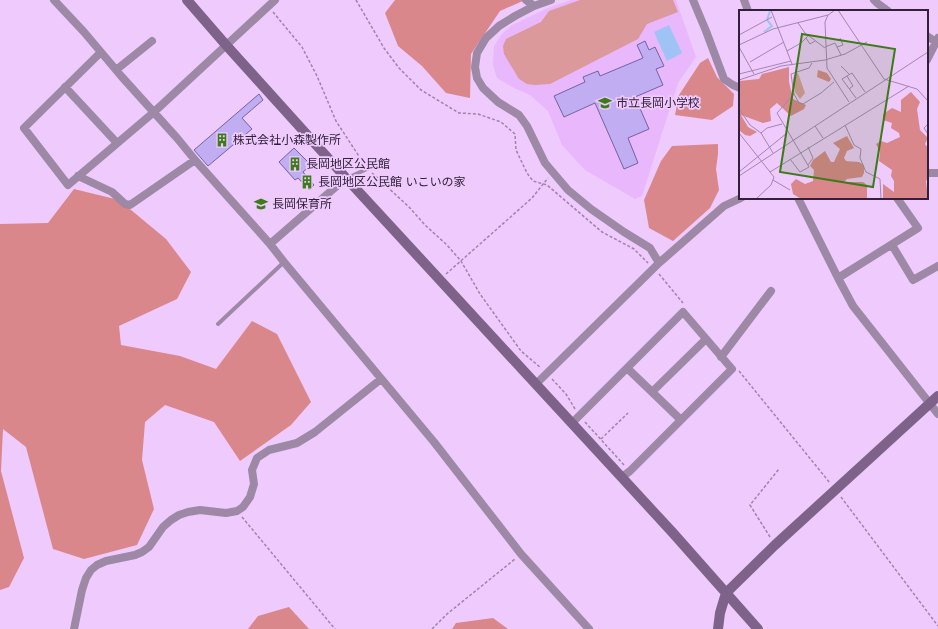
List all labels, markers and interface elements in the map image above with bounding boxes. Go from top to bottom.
inset map [739,10,928,199]
place label: 市立長岡小学校 [616,94,700,112]
school or university icon: 市立長岡小学校 [597,95,613,111]
place label: 株式会社小森製作所 [233,131,341,149]
building icon: 株式会社小森製作所 [214,132,230,148]
place label: 長岡地区公民館 [306,155,390,173]
building icon: 長岡地区公民館 [287,156,303,172]
place label: 長岡地区公民館 いこいの家 [318,173,466,191]
building icon: 長岡地区公民館 いこいの家 [299,174,315,190]
place label: 長岡保育所 [272,195,332,213]
school or university icon: 長岡保育所 [253,196,269,212]

